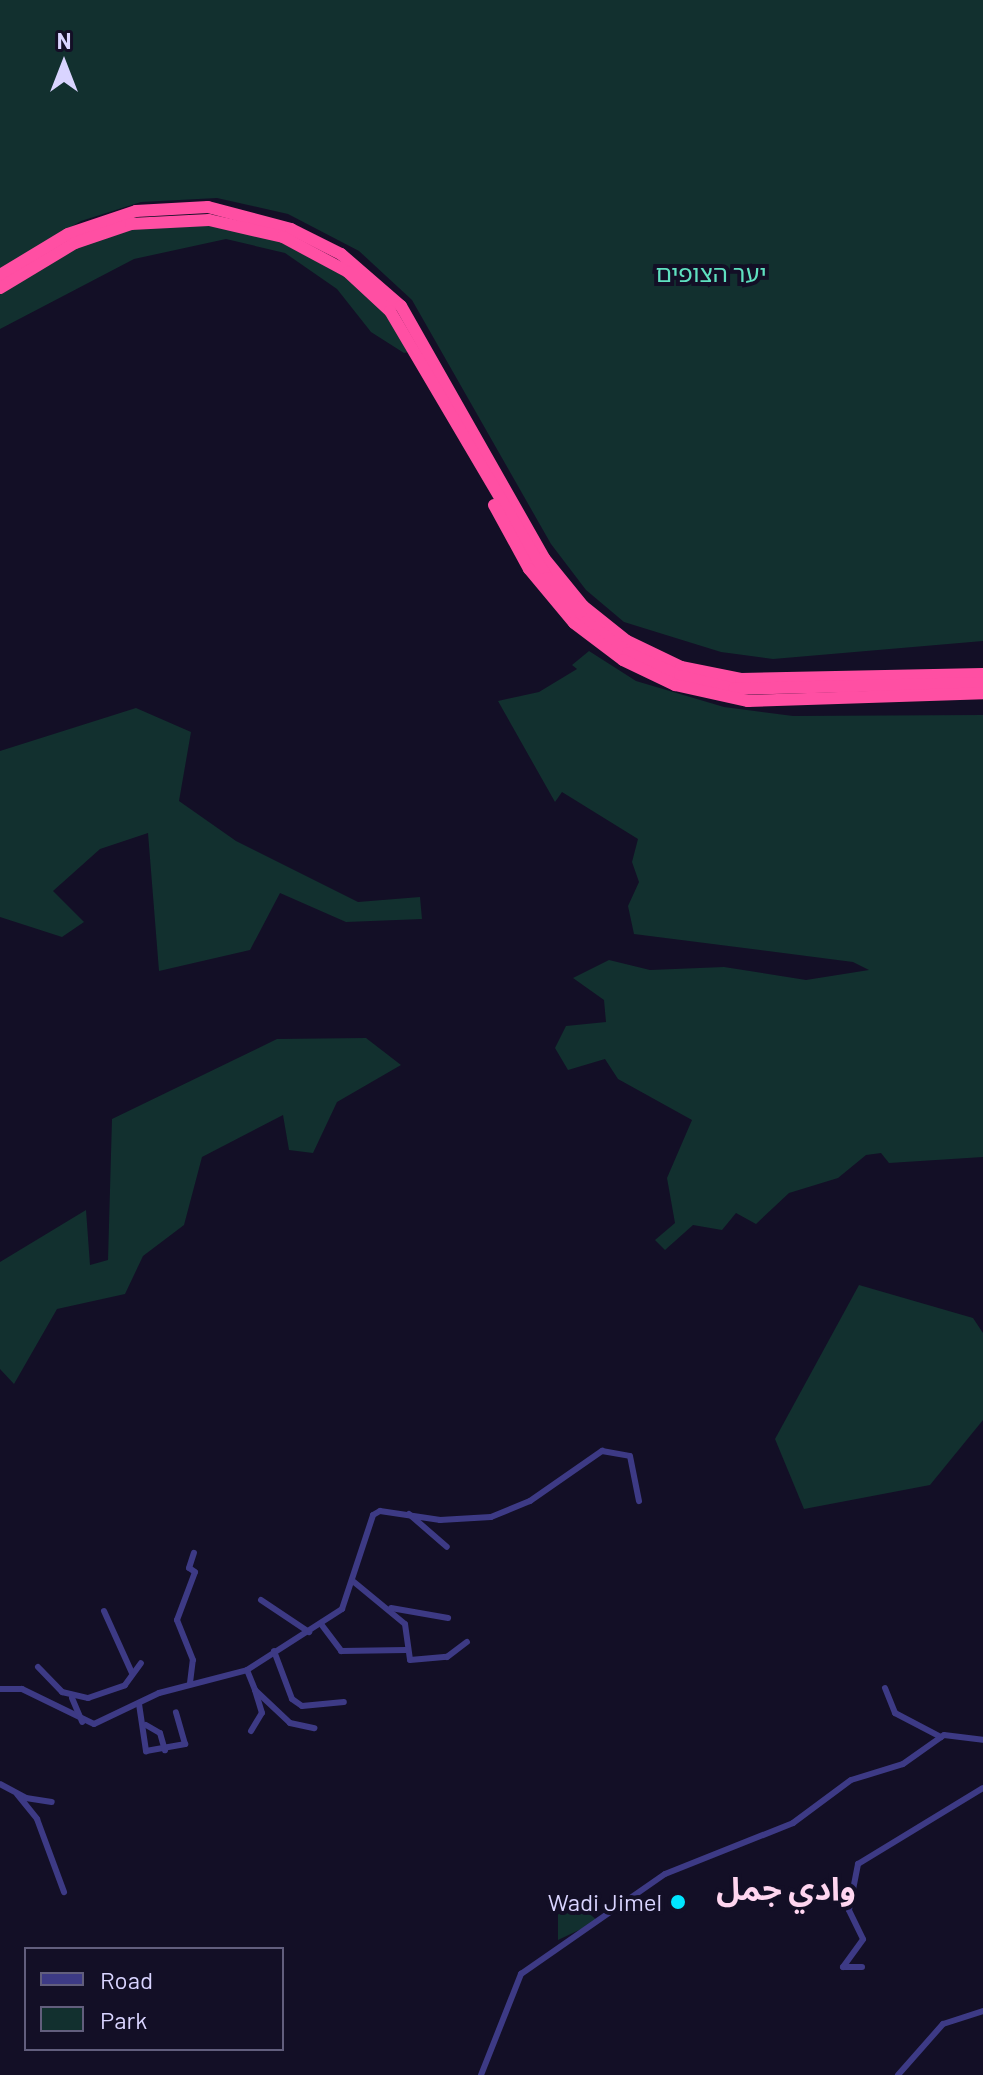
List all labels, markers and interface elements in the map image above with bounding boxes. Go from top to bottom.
north arrow [24,24,104,104]
text: N [57,27,71,53]
park label: יער הצופים [656,259,766,287]
district label: وادي جمل [716,1868,856,1906]
place label: Wadi Jimel [548,1888,662,1916]
marker: Wadi Jimel [669,1893,687,1911]
legend [24,1947,284,2051]
text: Road [100,1965,153,1994]
text: Park [100,2005,147,2034]

